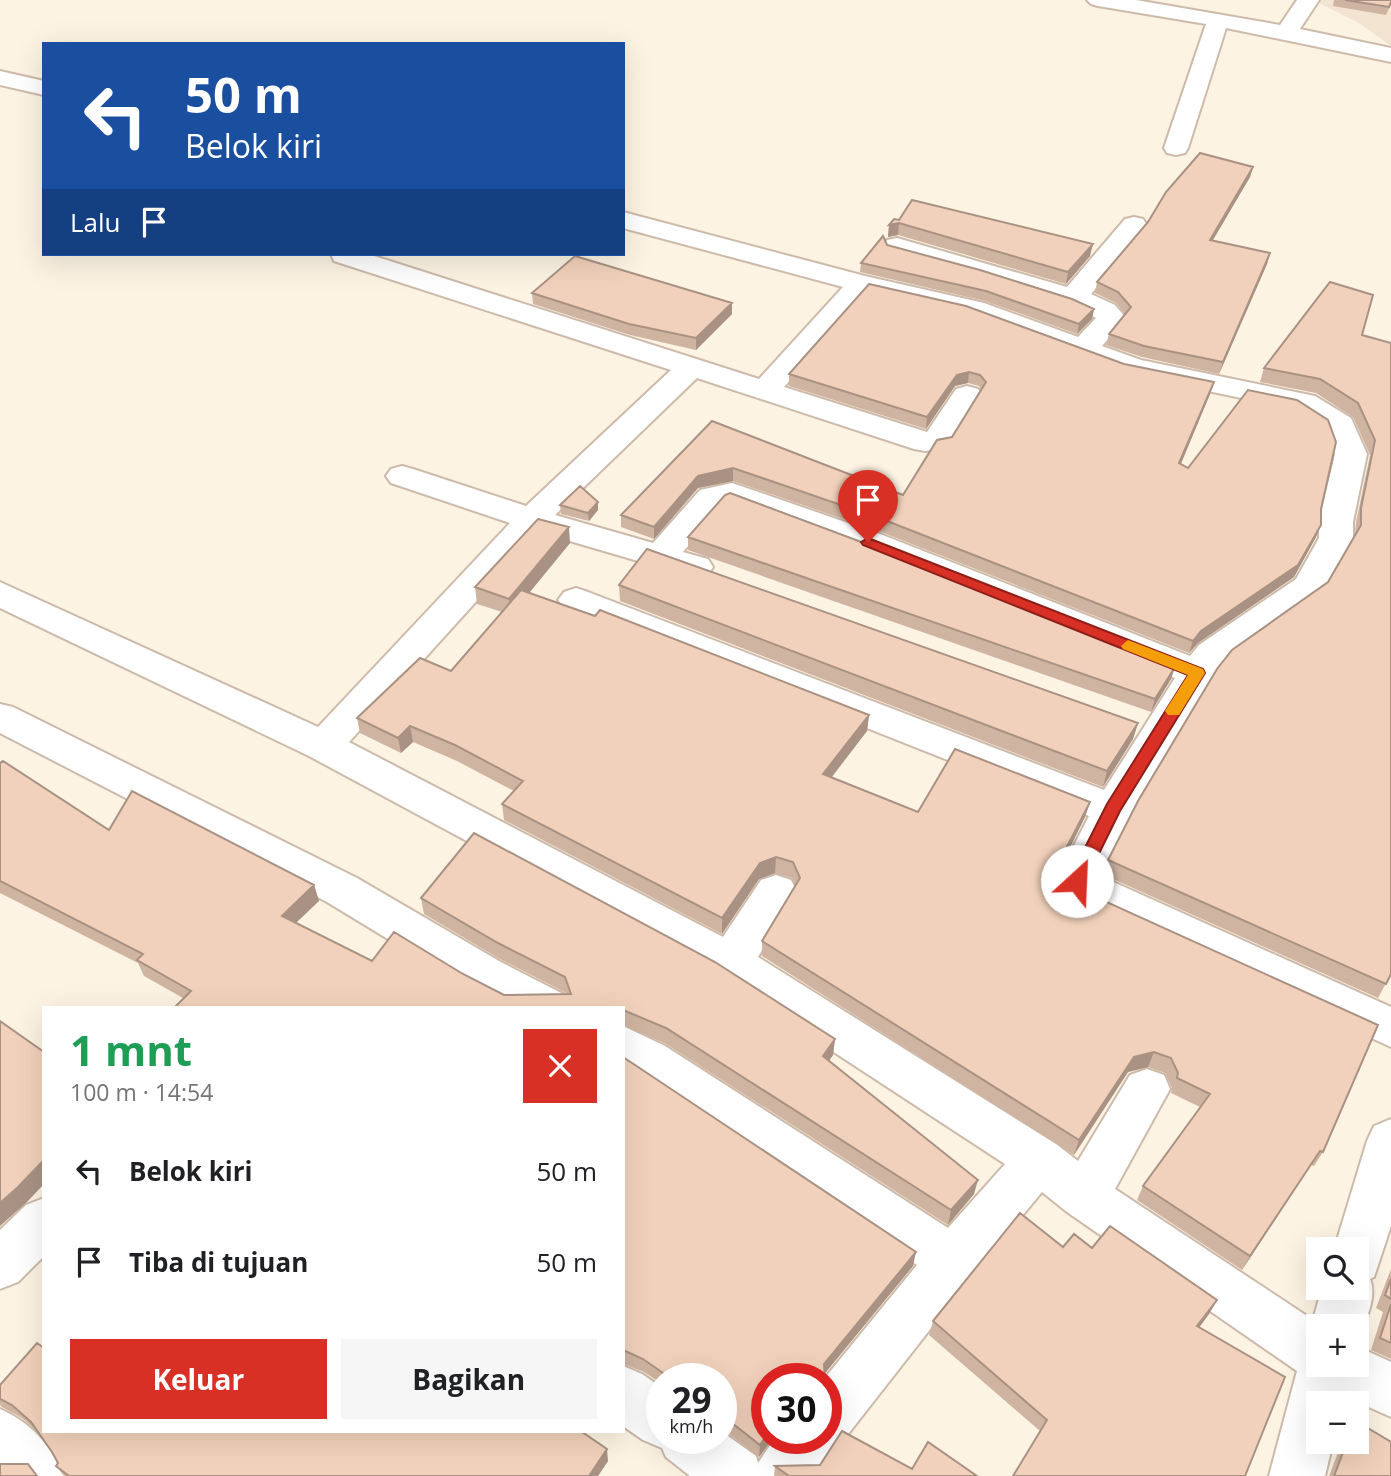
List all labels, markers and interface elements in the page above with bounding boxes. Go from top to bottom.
text: 50 m [185,61,302,127]
icon: left [70,70,161,161]
text: Belok kiri [185,124,322,167]
icon: arrive [135,203,173,241]
text: Lalu [70,204,121,240]
pin [838,470,898,542]
icon: arrive [849,481,887,519]
position arrow [1040,844,1114,918]
text: 1 mnt [70,1021,192,1078]
button: close [523,1029,597,1103]
text: 100 m · 14:54 [70,1076,213,1108]
icon: left [70,1152,108,1190]
text: Belok kiri [129,1153,253,1189]
text: 50 m [536,1153,597,1189]
map controls [1306,1237,1369,1454]
button: search [1306,1237,1369,1300]
icon: arrive [70,1243,108,1281]
text: Tiba di tujuan [129,1244,308,1280]
text: 50 m [536,1244,597,1280]
button: + [1306,1314,1369,1377]
button: Keluar [70,1339,327,1419]
button: Bagikan [341,1339,597,1419]
speed limit sign: 30 [751,1363,842,1454]
text: 29 [671,1376,712,1423]
button: − [1306,1391,1369,1454]
text: km/h [670,1414,713,1438]

